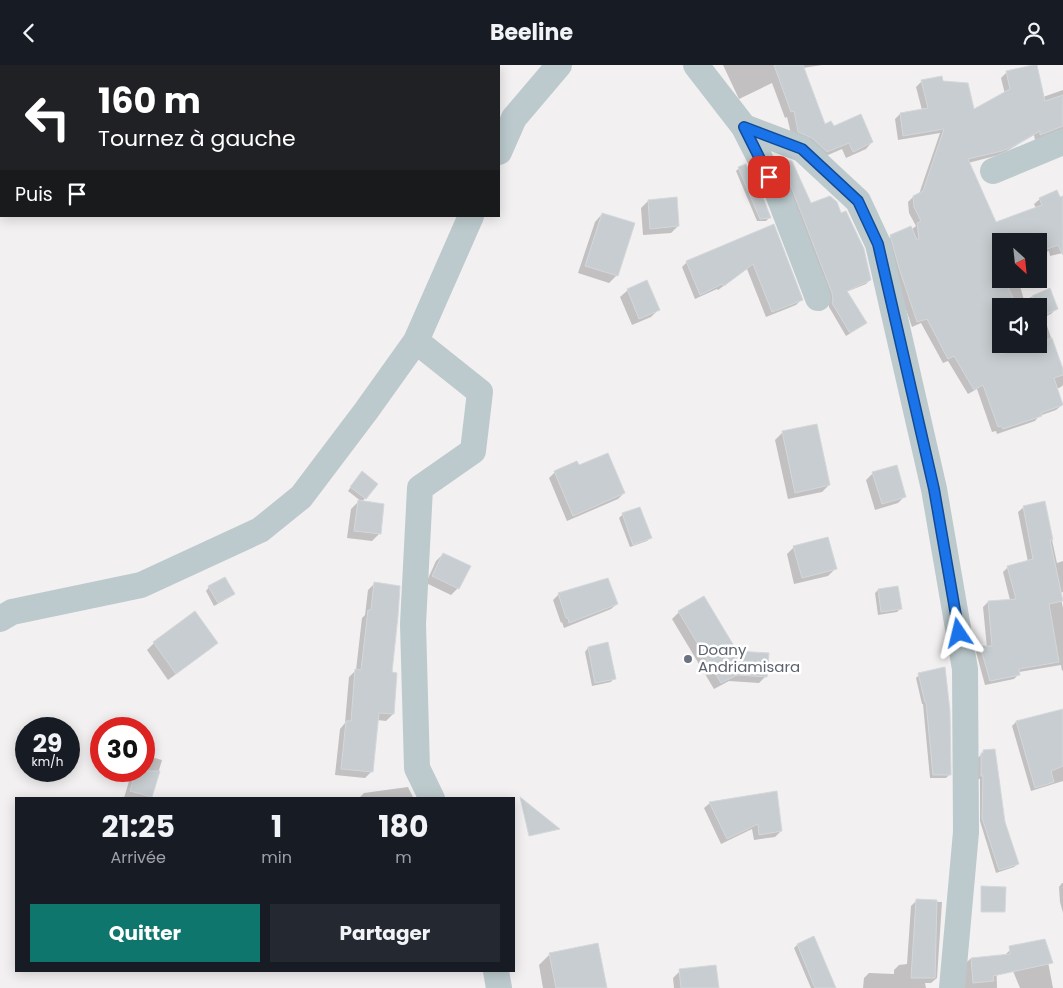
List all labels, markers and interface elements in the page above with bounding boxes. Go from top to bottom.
text: Beeline [490,17,573,48]
icon: back [15,19,43,47]
icon: person [1020,19,1048,47]
text: 160 m [98,76,201,125]
icon: left [15,85,80,150]
text: Tournez à gauche [98,123,296,154]
pin [748,156,790,198]
icon: arrive [755,163,783,191]
icon: arrive [63,180,91,208]
text: Puis [15,181,53,208]
north arrow [992,233,1048,287]
map controls [992,233,1047,353]
button: sound [992,298,1047,353]
position arrow [932,606,984,658]
place label: Doany Andriamisara [698,639,800,677]
marker: Doany Andriamisara [682,653,694,665]
speed limit sign: 30 [90,717,155,782]
text: 29 [33,726,62,761]
text: km/h [32,753,63,770]
text: 21:25 [101,805,175,848]
text: 1 [271,805,282,848]
text: 180 [378,805,429,848]
text: Arrivée [110,846,166,869]
text: min [261,846,292,869]
text: m [395,846,412,869]
button: Quitter [30,904,260,962]
button: Partager [270,904,500,962]

